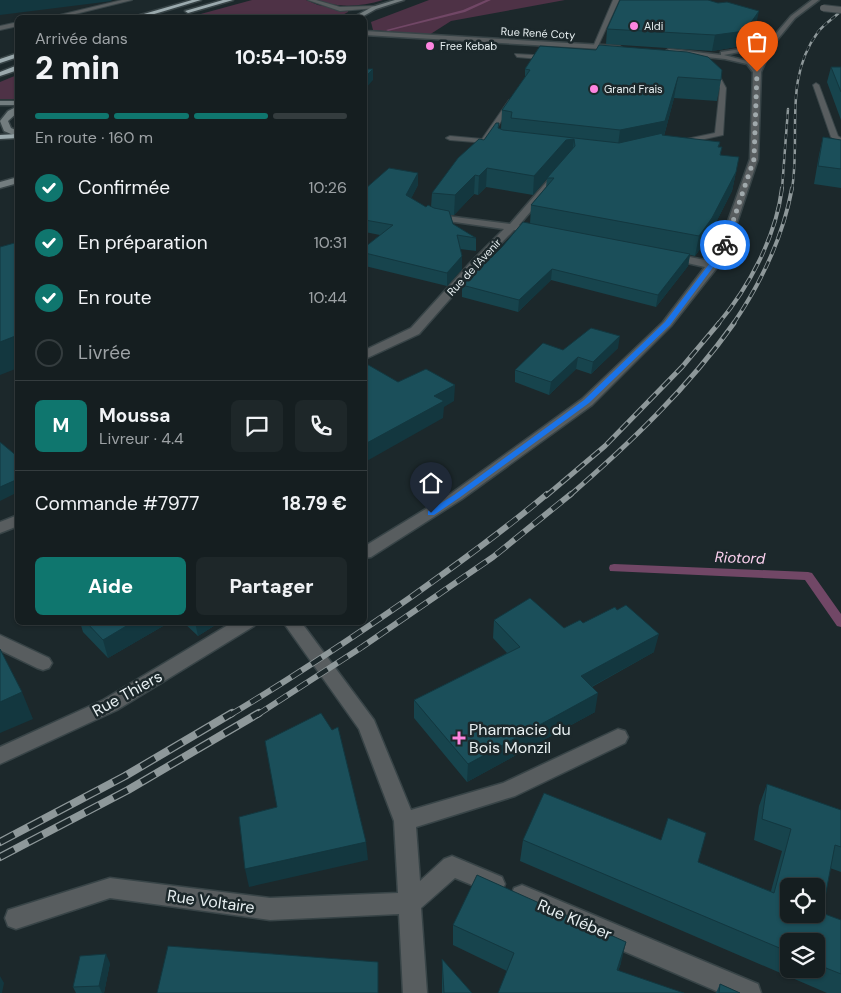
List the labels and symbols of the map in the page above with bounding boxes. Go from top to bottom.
place label: Aldi [644,19,663,33]
marker: Aldi [628,20,640,32]
pin [736,21,778,72]
street label: Rue René Coty [500,24,576,42]
place label: Free Kebab [440,39,497,53]
marker: Free Kebab [424,40,436,52]
place label: Grand Frais [604,82,663,96]
marker: Grand Frais [588,83,600,95]
courier [700,220,750,270]
street label: Rue de l'Avenir [444,235,504,299]
pin [410,462,452,513]
water label: Riotord [714,547,766,569]
street label: Rue Thiers [88,666,166,721]
place label: Pharmacie du Bois Monzil [469,719,571,758]
marker: Pharmacie du Bois Monzil [453,732,465,744]
street label: Rue Voltaire [166,885,256,918]
street label: Rue Kléber [534,894,615,945]

